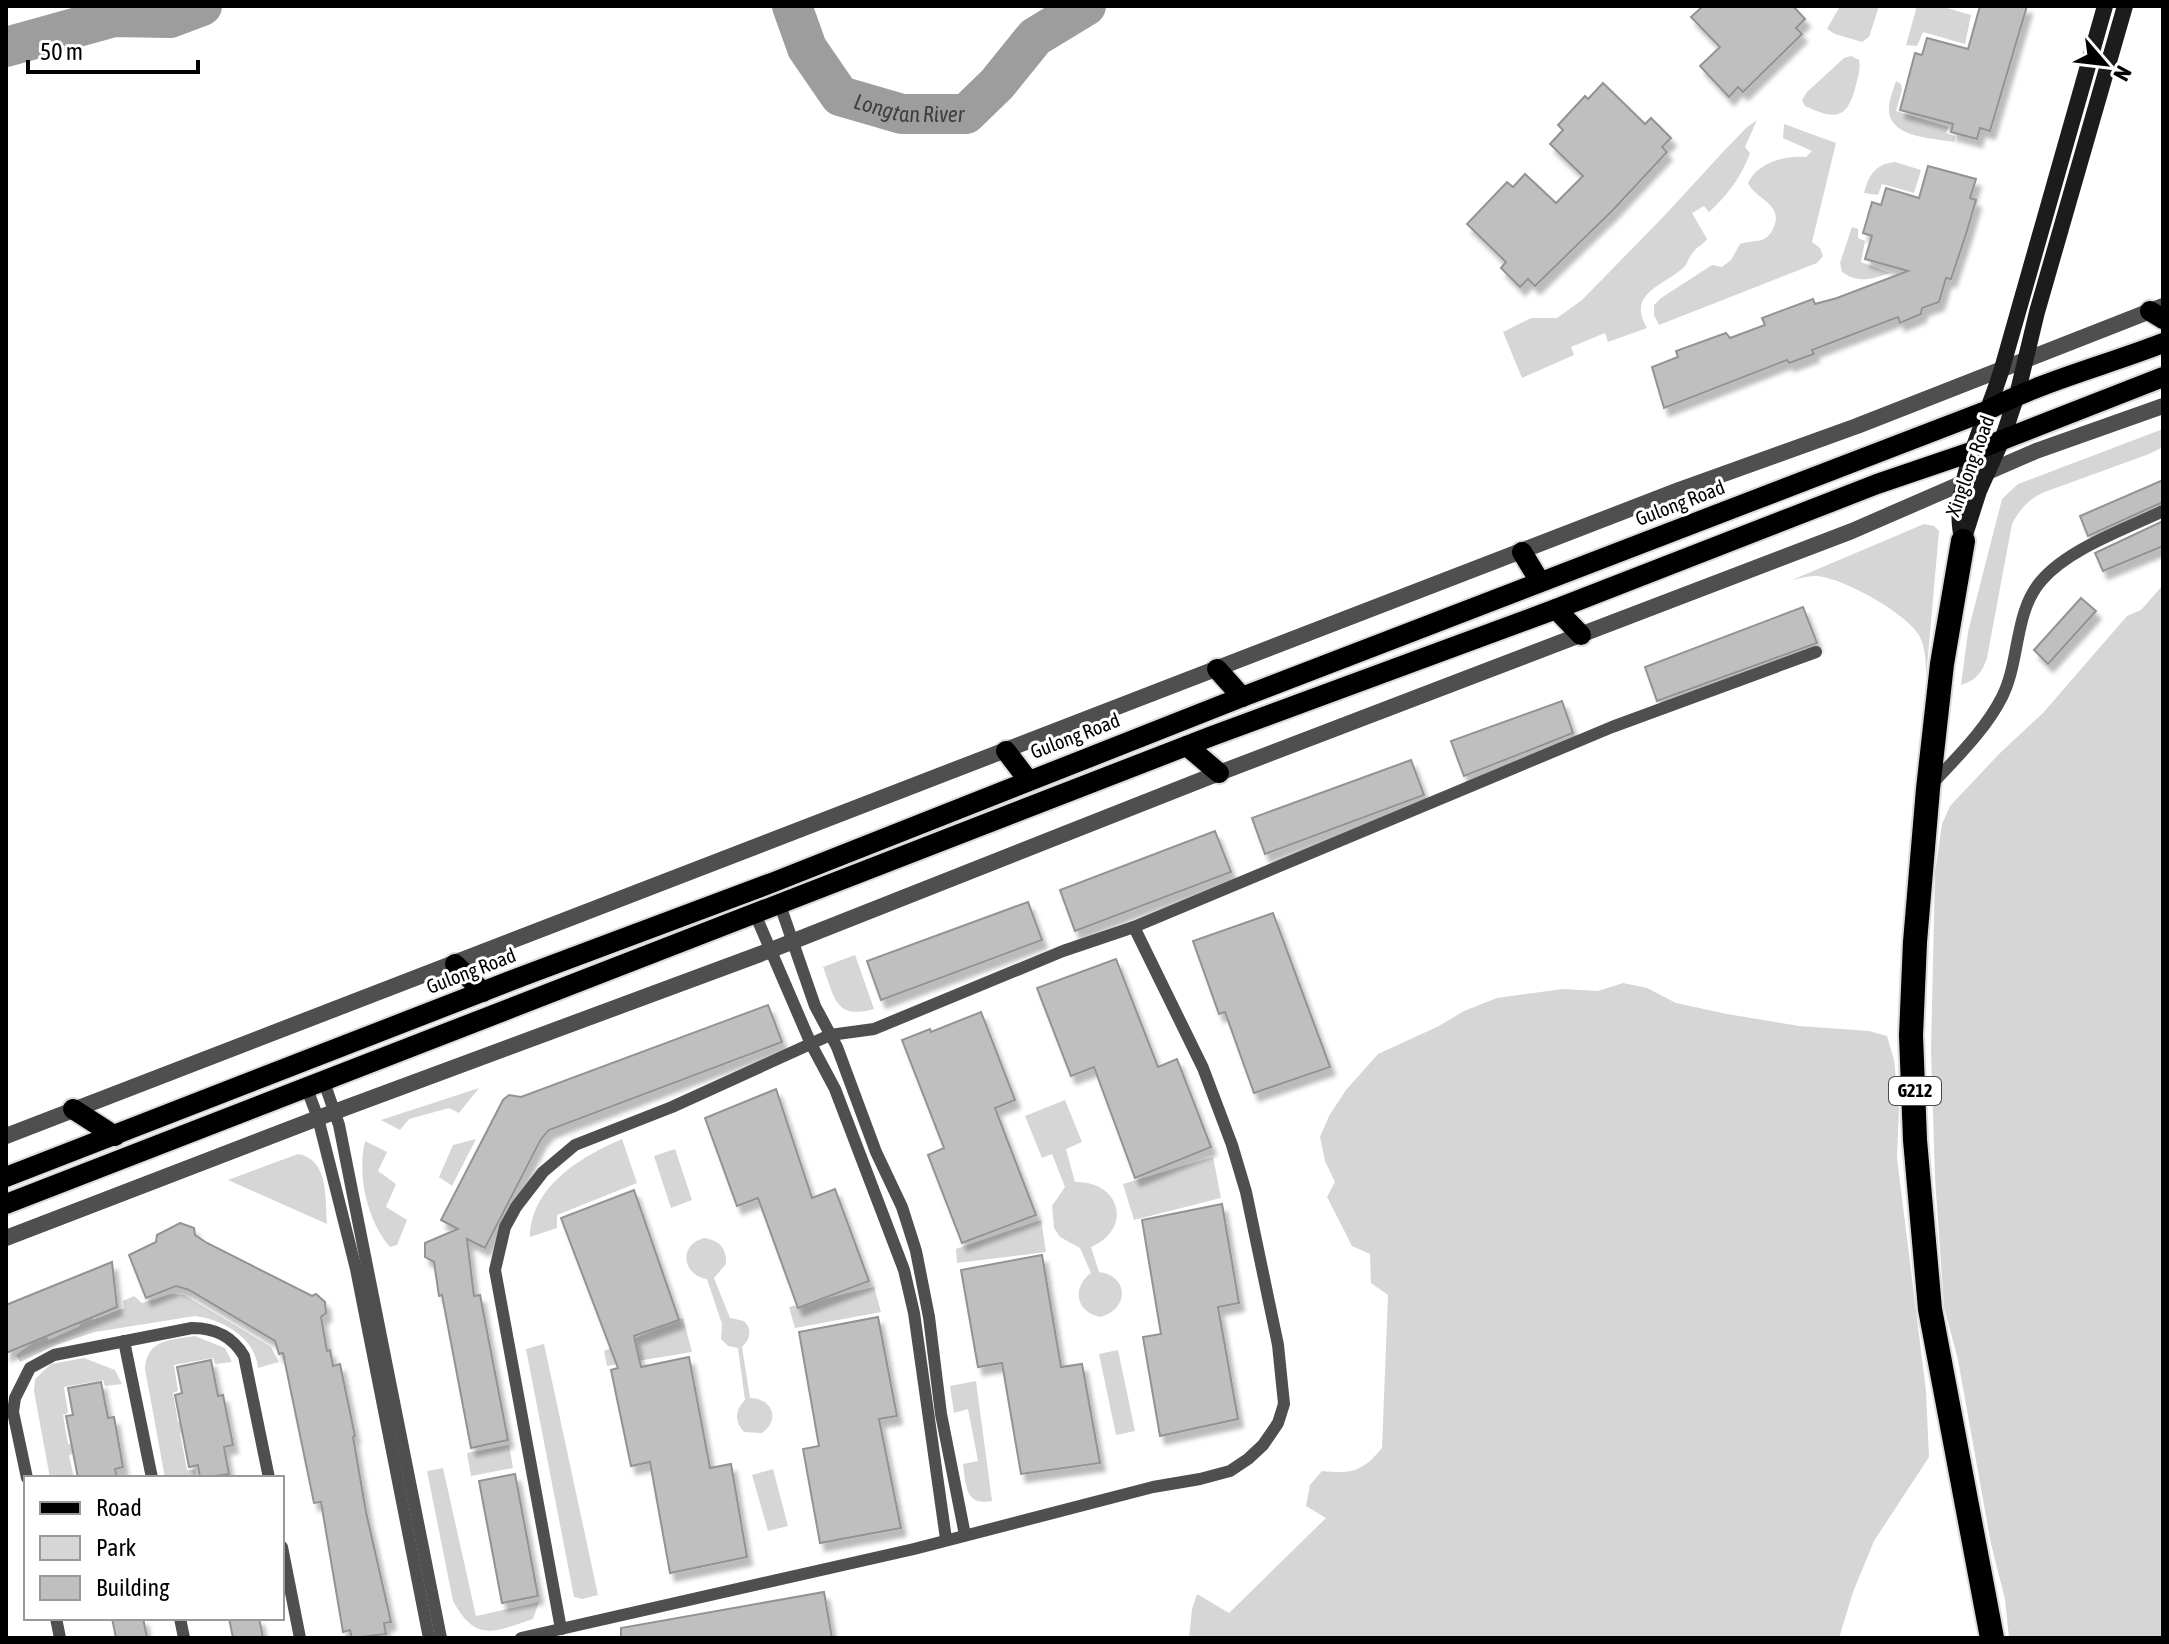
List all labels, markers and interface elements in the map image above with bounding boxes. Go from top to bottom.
scale bar [28,24,198,74]
north arrow [2065,24,2145,104]
text: 50 m [40,38,83,65]
text: N [2108,62,2137,85]
water label: Longtan River [851,88,966,127]
street label: Xinglong Road [1941,412,1998,519]
street label: Gulong Road [1632,475,1728,530]
street label: Gulong Road [1027,708,1123,763]
street label: Gulong Road [423,943,519,998]
road number: G212 [1889,1077,1941,1105]
legend [24,1476,284,1620]
text: Road [96,1494,142,1521]
text: Park [96,1534,137,1561]
text: Building [96,1574,170,1601]

